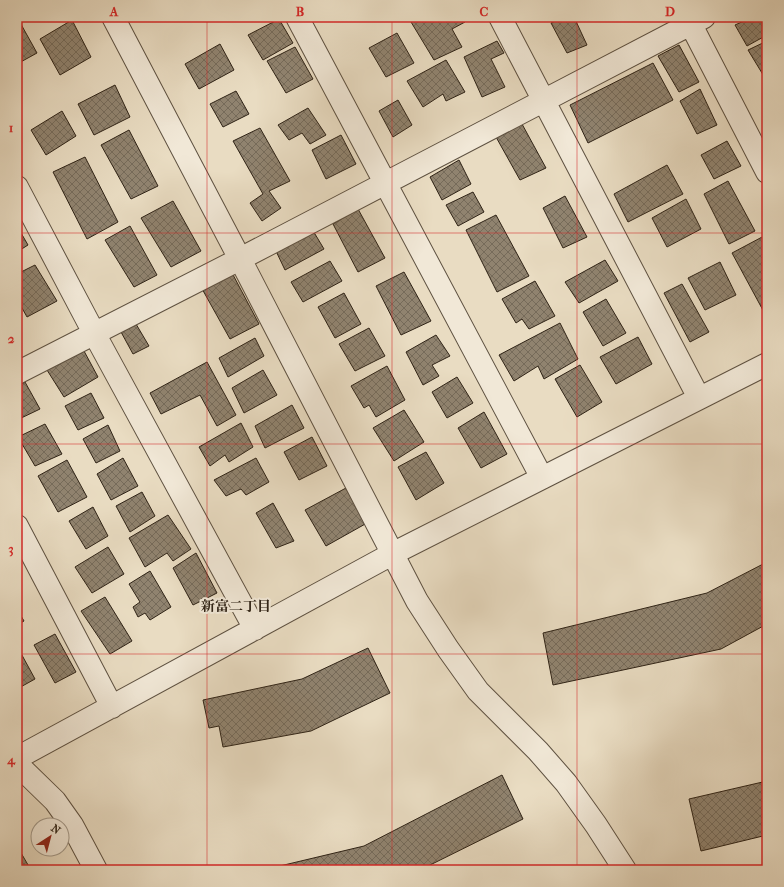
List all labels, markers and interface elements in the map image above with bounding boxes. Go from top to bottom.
text: A [109,4,119,19]
text: B [296,4,305,19]
text: C [480,4,489,19]
text: D [665,4,675,19]
text: 1 [9,120,14,135]
text: 2 [8,331,15,346]
text: 3 [8,541,14,557]
district label: 新富二丁目 [201,598,271,615]
text: 4 [6,752,16,768]
north arrow [30,817,70,857]
text: N [48,822,63,837]

